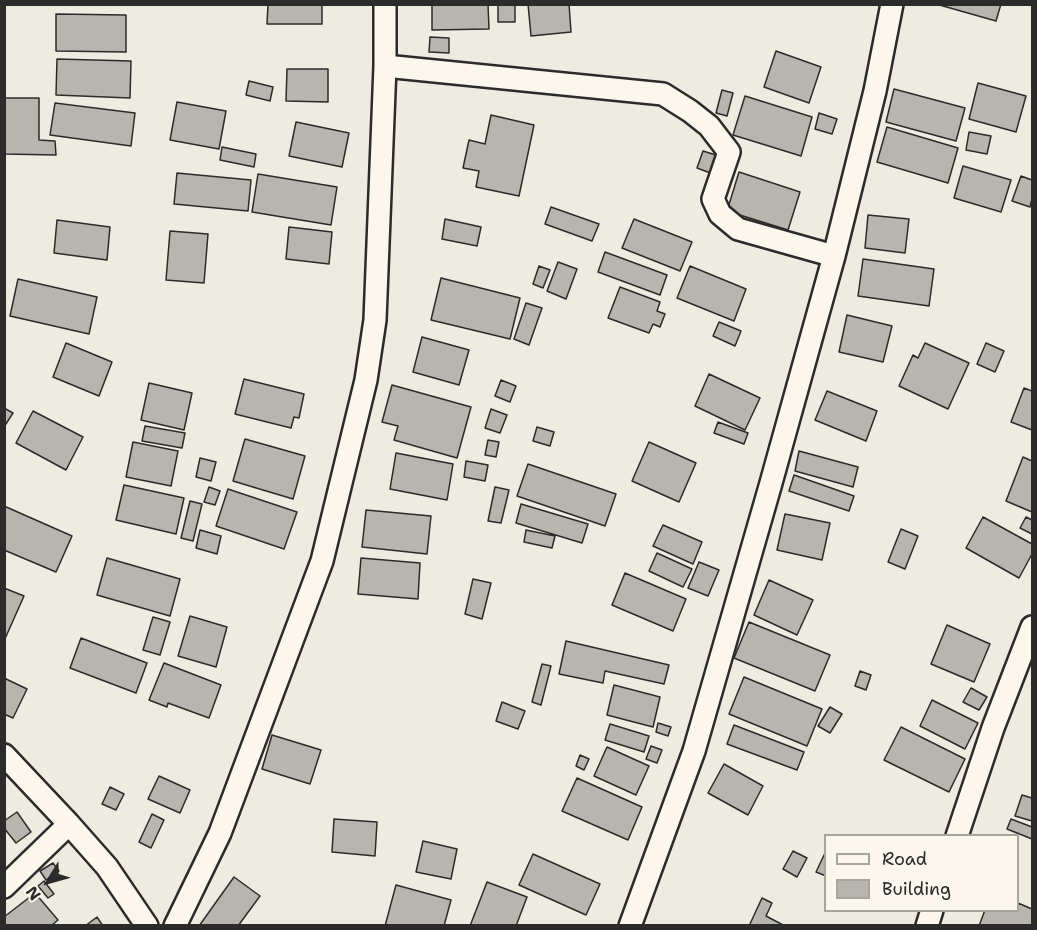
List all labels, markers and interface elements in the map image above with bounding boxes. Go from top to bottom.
legend [824,834,1019,912]
text: Road [882,847,927,871]
north arrow [18,852,78,912]
text: Building [882,877,951,901]
text: N [21,882,45,905]

